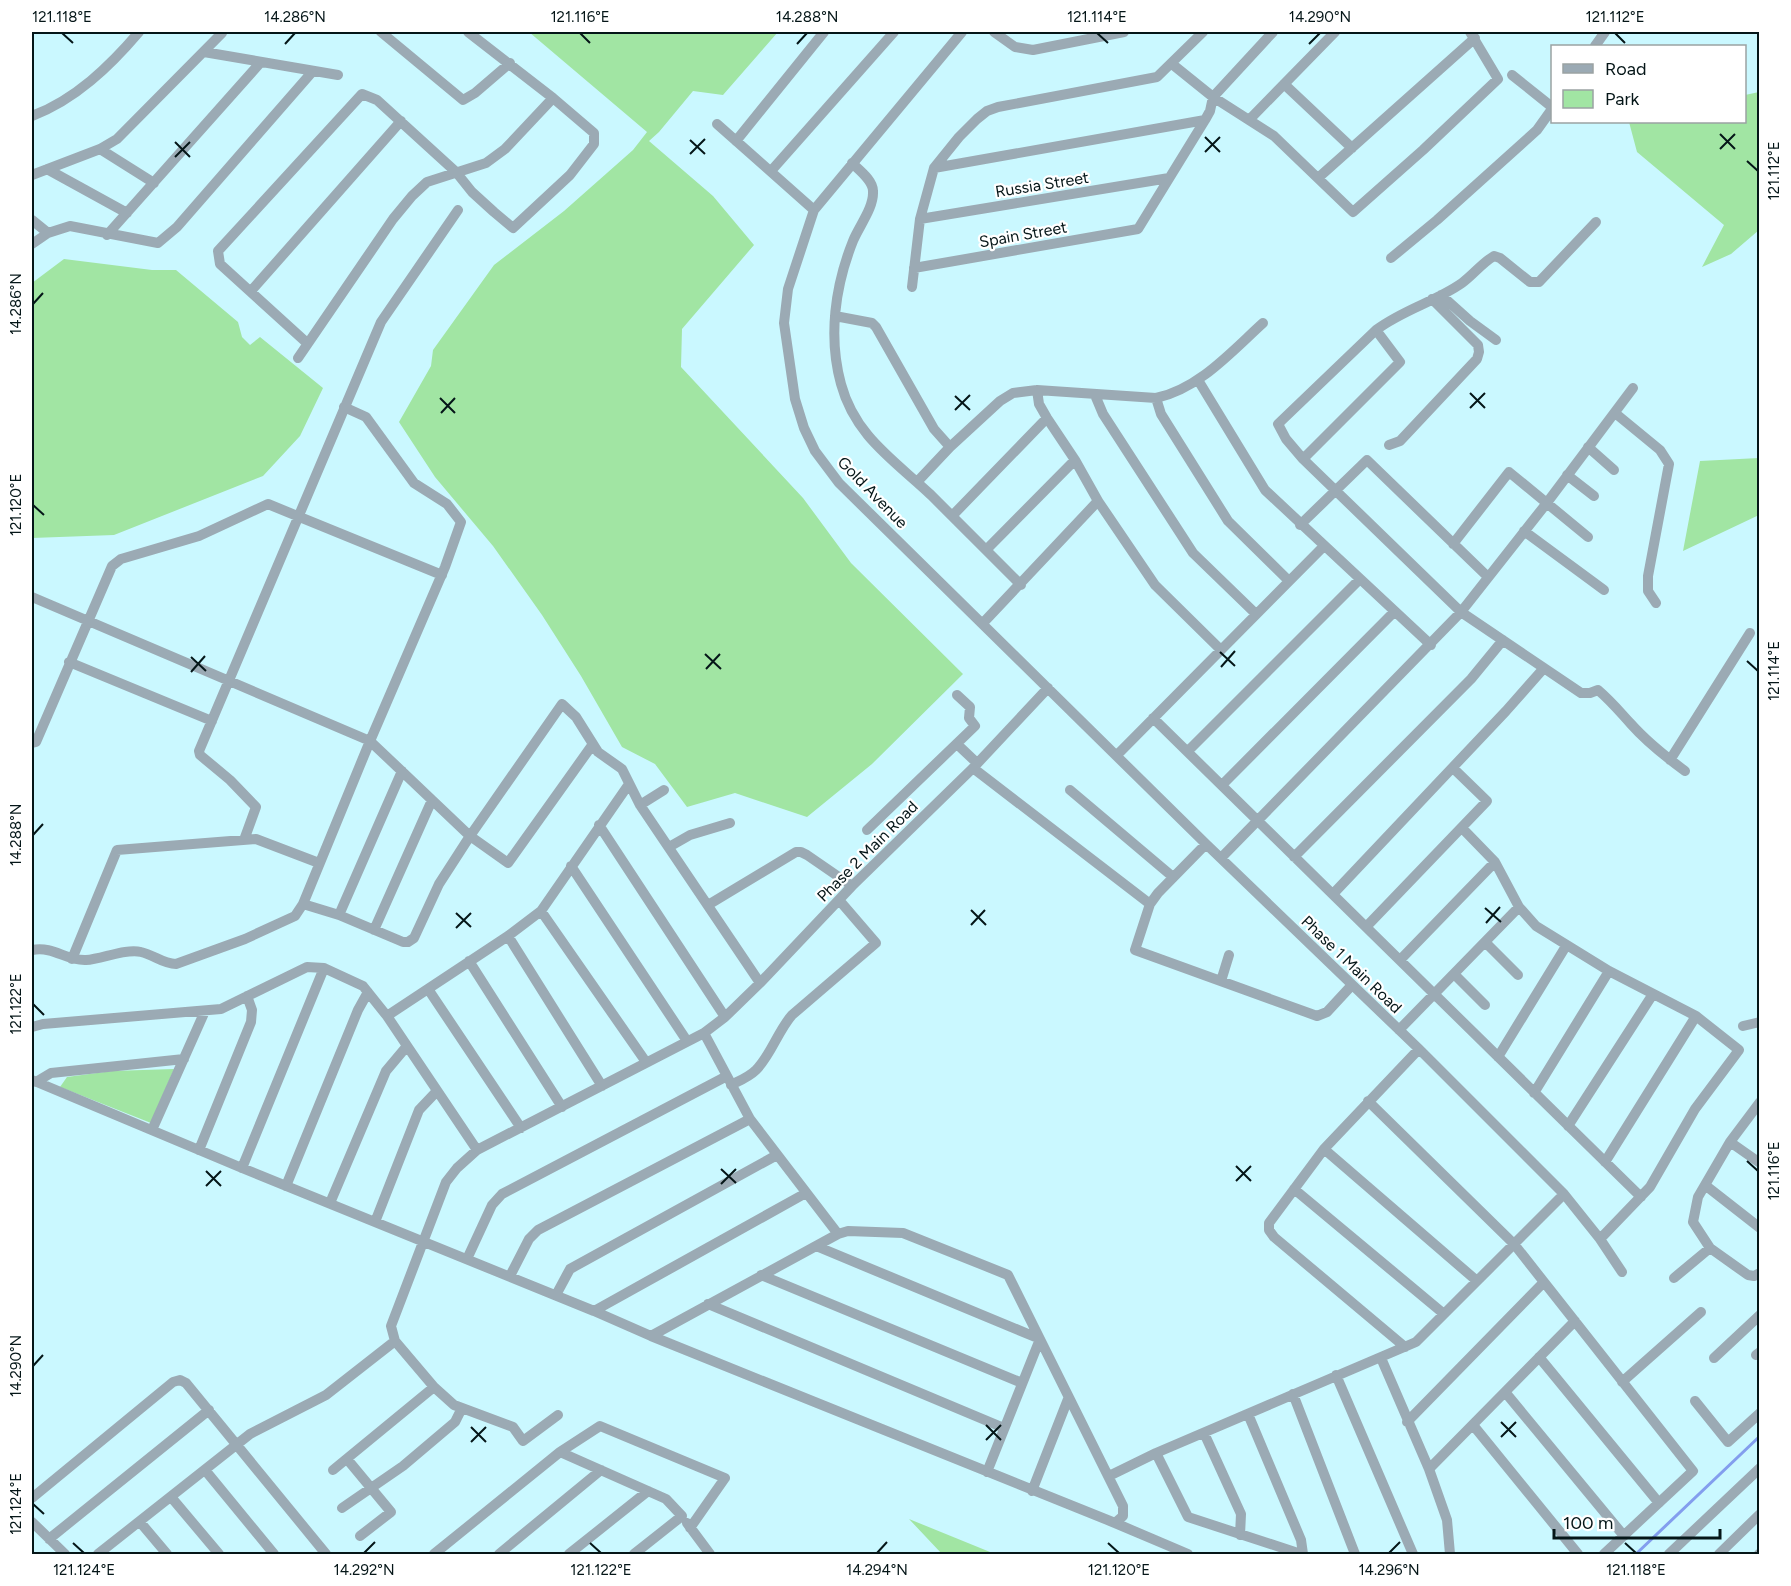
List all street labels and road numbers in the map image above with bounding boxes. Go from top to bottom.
street label: Russia Street [994,168,1090,201]
street label: Spain Street [978,217,1068,252]
street label: Gold Avenue [834,453,912,532]
street label: Phase 2 Main Road [813,797,922,906]
street label: Phase 1 Main Road [1298,912,1406,1017]

